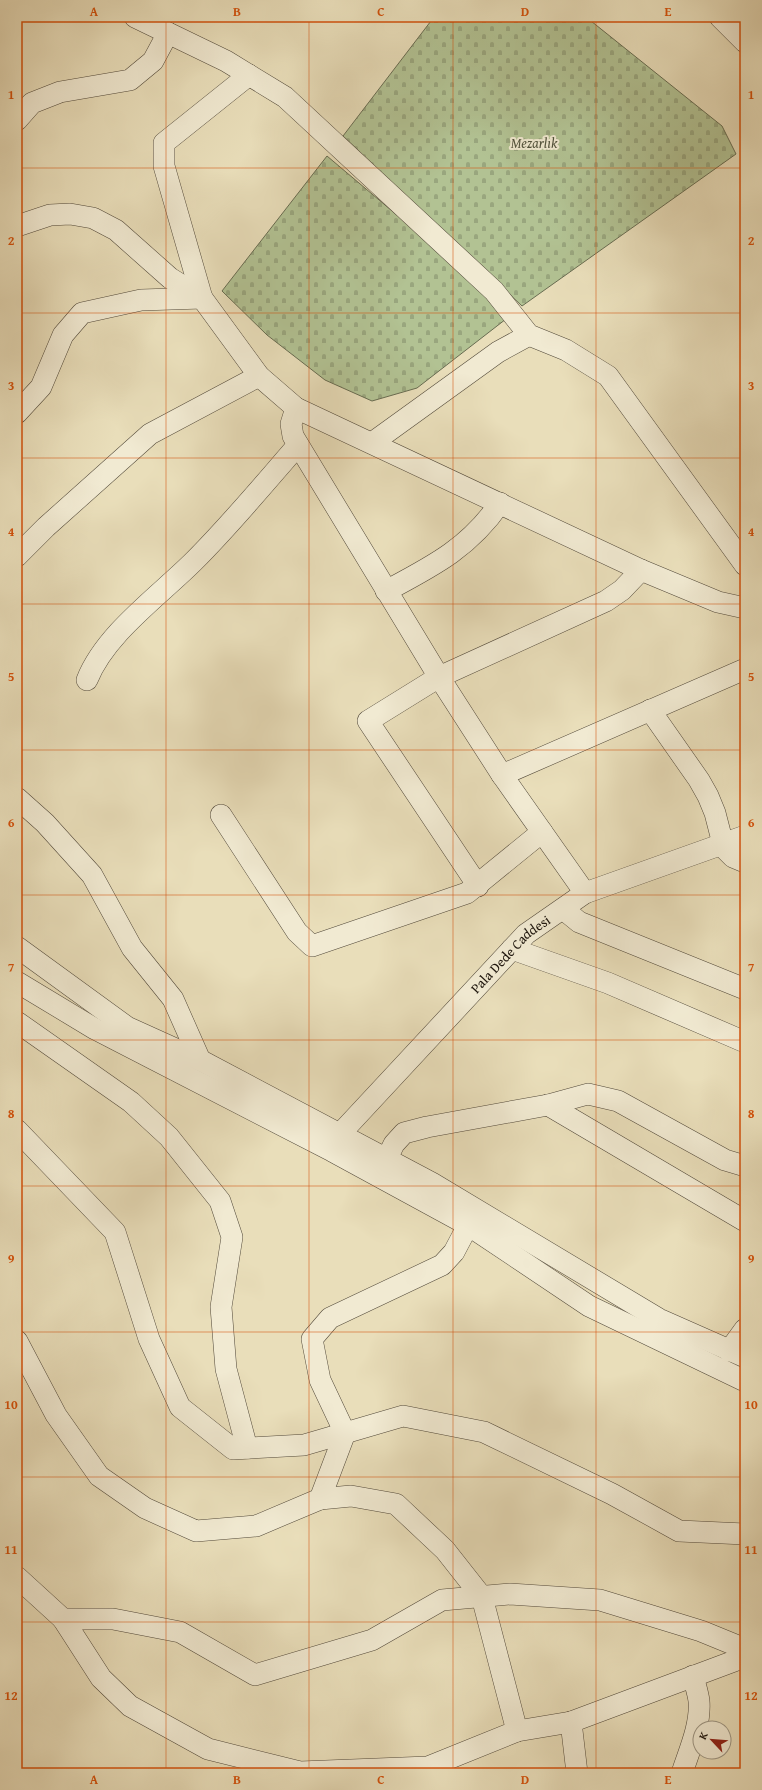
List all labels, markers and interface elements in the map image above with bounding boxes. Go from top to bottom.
text: A [90,2,99,21]
text: B [233,2,241,21]
text: C [377,2,385,21]
text: D [521,2,529,21]
text: E [665,2,672,21]
text: 1 [8,85,14,104]
text: 1 [748,85,754,104]
park label: Mezarlık [511,133,558,153]
text: 2 [8,231,15,250]
text: 2 [748,231,755,250]
text: 3 [8,376,14,395]
text: 3 [748,376,754,395]
text: 4 [8,522,15,541]
text: 4 [748,522,755,541]
text: 5 [8,667,15,686]
text: 5 [748,667,755,686]
text: 6 [8,813,15,832]
text: 6 [748,813,755,832]
street label: Pala Dede Caddesi [466,910,554,998]
text: 7 [8,958,15,977]
text: 7 [748,958,755,977]
text: 8 [8,1104,15,1123]
text: 8 [748,1104,755,1123]
text: 9 [8,1249,15,1268]
text: 9 [748,1249,755,1268]
text: 10 [4,1395,18,1414]
text: 10 [744,1395,758,1414]
text: 11 [4,1540,18,1559]
text: 11 [744,1540,758,1559]
text: 12 [4,1686,18,1705]
text: 12 [744,1686,758,1705]
north arrow [692,1720,732,1760]
text: K [694,1729,712,1742]
text: A [90,1770,99,1789]
text: B [233,1770,241,1789]
text: C [377,1770,385,1789]
text: D [521,1770,529,1789]
text: E [665,1770,672,1789]

